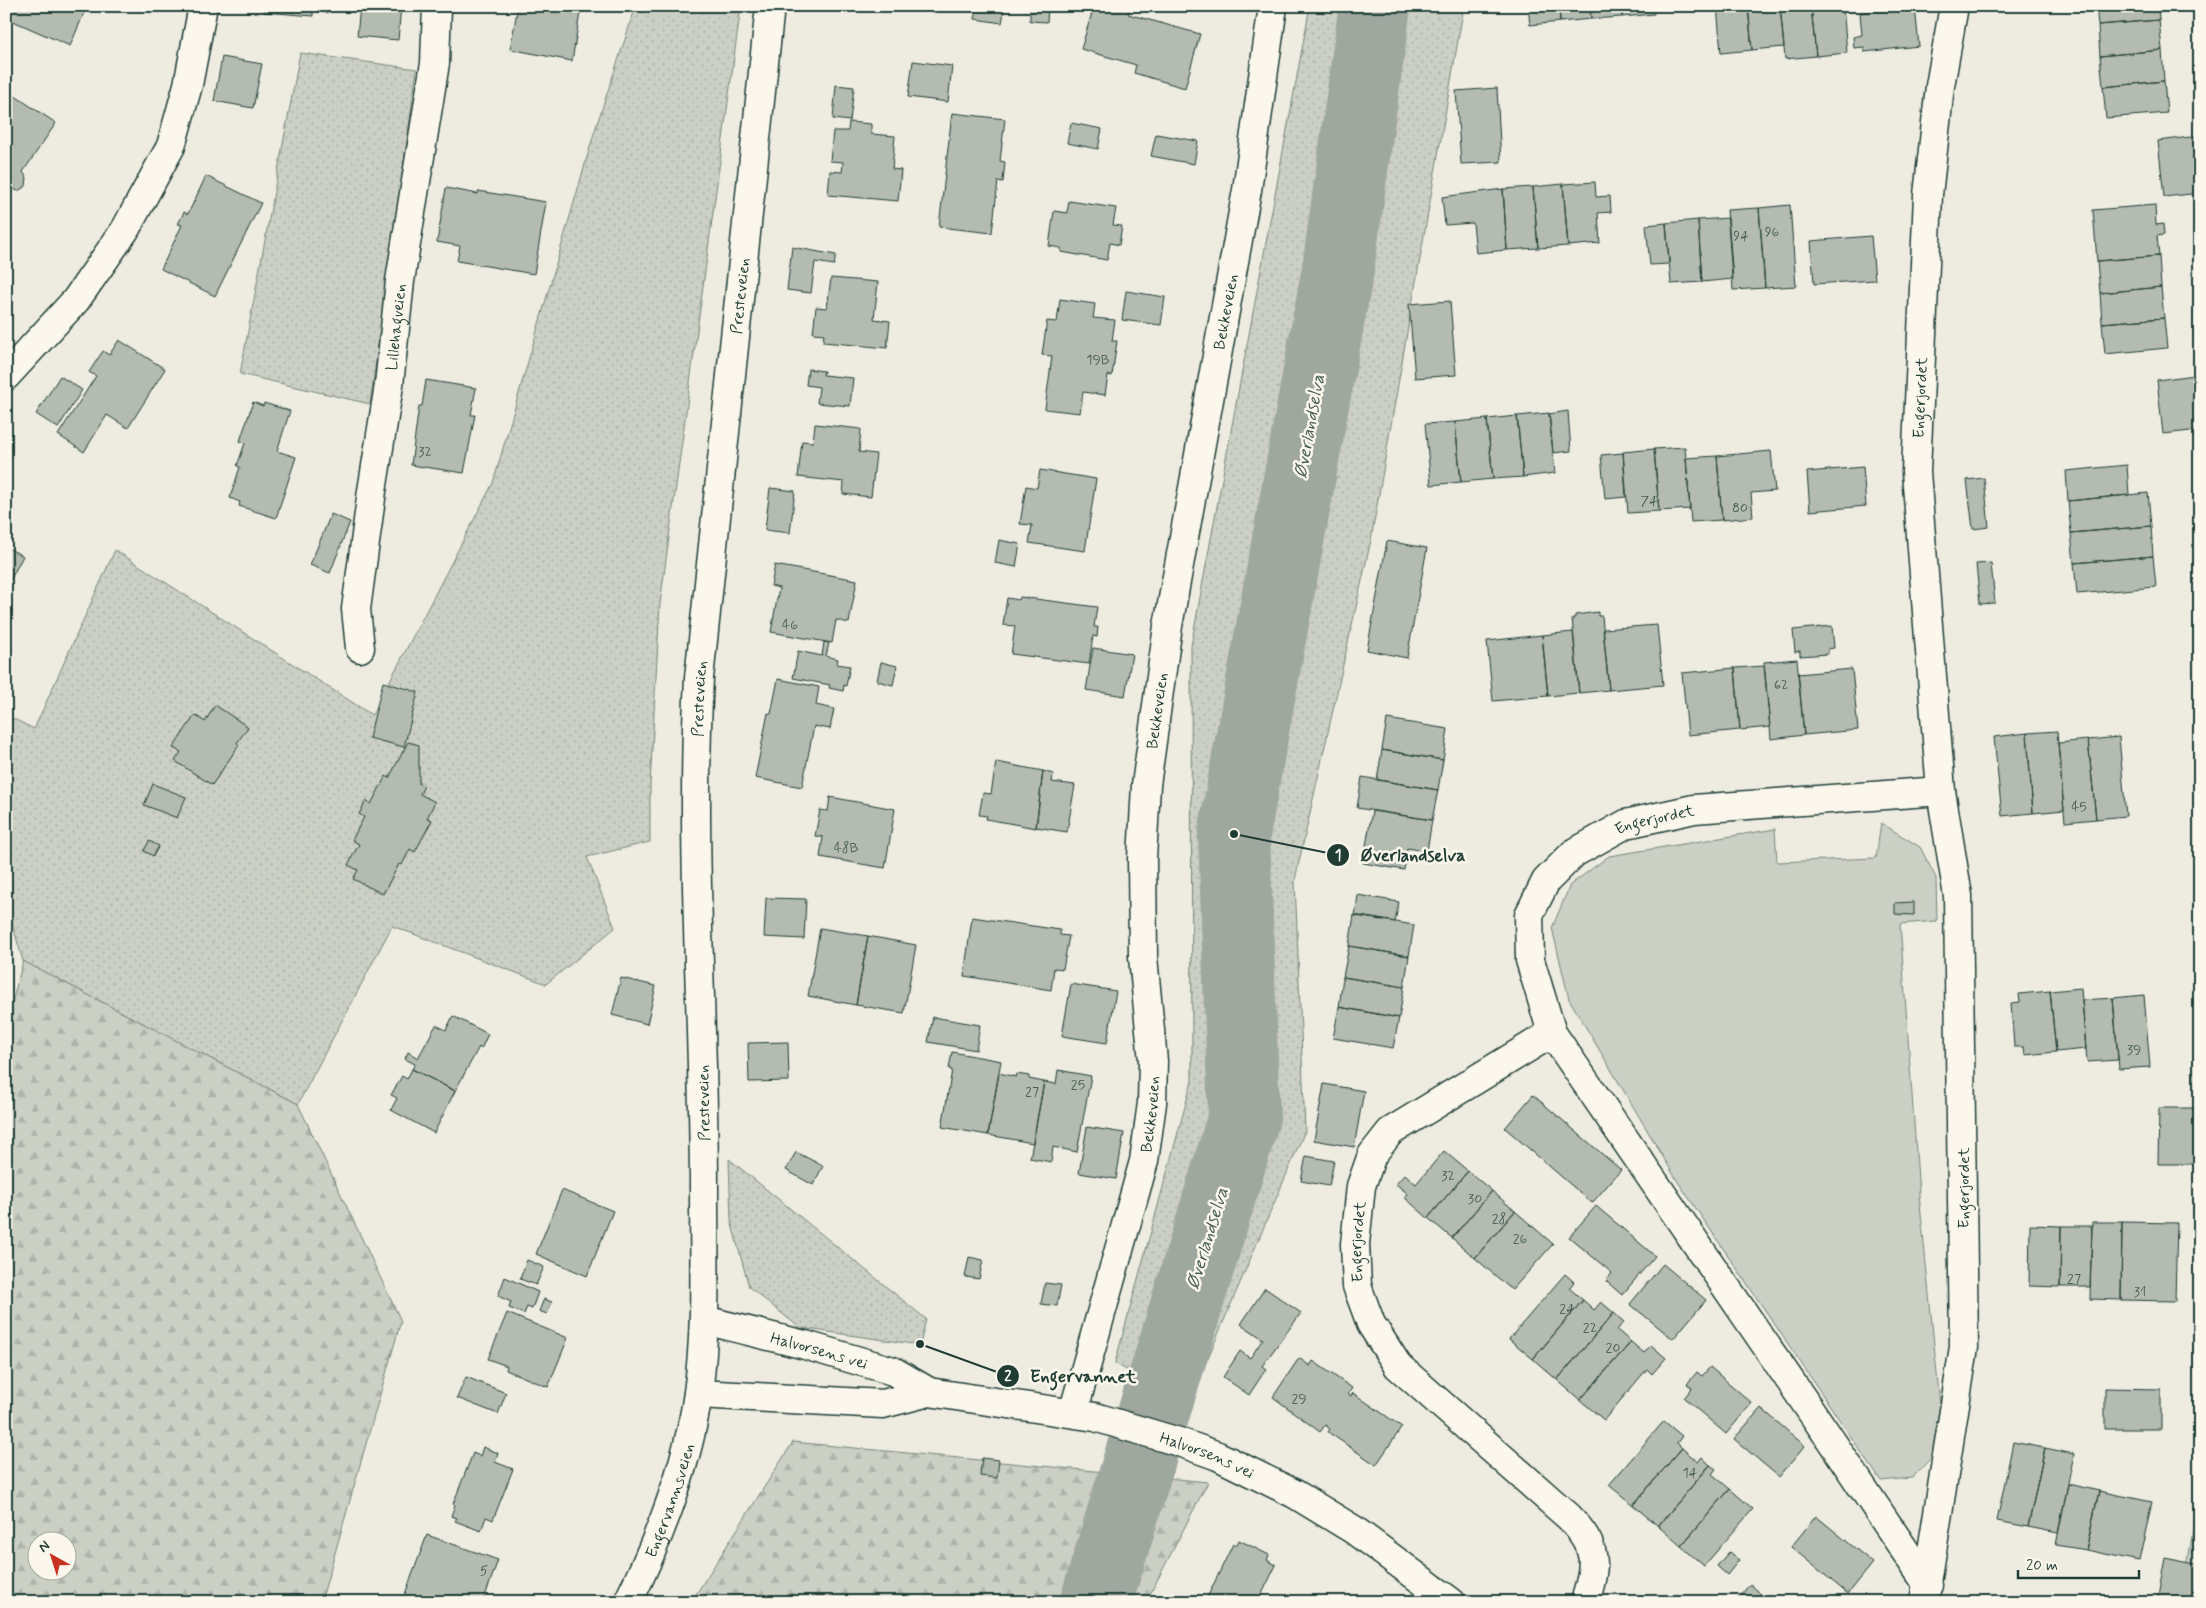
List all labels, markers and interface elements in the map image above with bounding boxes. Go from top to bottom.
house number: 96 [1765,223,1780,241]
house number: 94 [1733,227,1749,245]
street label: Presteveien [726,257,755,335]
street label: Bekkeveien [1209,272,1244,351]
street label: Lillehagveien [382,283,412,372]
house number: 19B [1086,351,1110,369]
street label: Engerjordet [1908,356,1933,439]
water label: Øverlandselva [1289,372,1331,480]
house number: 32 [418,443,432,461]
house number: 74 [1641,492,1658,510]
house number: 80 [1732,499,1748,517]
house number: 46 [782,616,798,634]
street label: Presteveien [688,660,713,737]
street label: Bekkeveien [1142,671,1173,750]
house number: 62 [1774,676,1788,694]
house number: 45 [2071,798,2087,816]
street label: Engerjordet [1611,800,1697,840]
house number: 48B [834,839,858,857]
callout: Øverlandselva [1325,839,1475,872]
text: Øverlandselva [1361,844,1465,868]
text: 1 [1335,846,1341,866]
house number: 39 [2127,1041,2141,1059]
street label: Presteveien [693,1065,716,1141]
house number: 25 [1071,1076,1085,1094]
street label: Bekkeveien [1136,1076,1165,1154]
house number: 27 [1025,1083,1039,1101]
street label: Engerjordet [1954,1147,1976,1229]
house number: 32 [1441,1167,1455,1185]
water label: Øverlandselva [1181,1185,1235,1292]
house number: 30 [1468,1190,1482,1208]
street label: Engerjordet [1346,1200,1371,1283]
house number: 28 [1492,1210,1506,1228]
house number: 26 [1513,1230,1528,1248]
house number: 27 [2067,1270,2081,1288]
house number: 31 [2134,1283,2146,1301]
house number: 24 [1559,1300,1575,1318]
house number: 22 [1583,1319,1597,1337]
street label: Halvorsens vei [768,1328,870,1375]
house number: 20 [1606,1339,1620,1357]
callout: Engervannet [995,1359,1146,1392]
text: Engervannet [1030,1365,1136,1391]
text: 2 [1004,1367,1012,1387]
house number: 29 [1291,1390,1307,1408]
street label: Halvorsens vei [1157,1428,1257,1484]
street label: Engervannsveien [641,1441,700,1561]
house number: 14 [1683,1464,1698,1482]
north arrow [28,1530,78,1580]
text: N [35,1537,54,1557]
scale bar [2018,1548,2140,1580]
text: 20 m [2026,1556,2058,1576]
house number: 5 [480,1562,488,1580]

